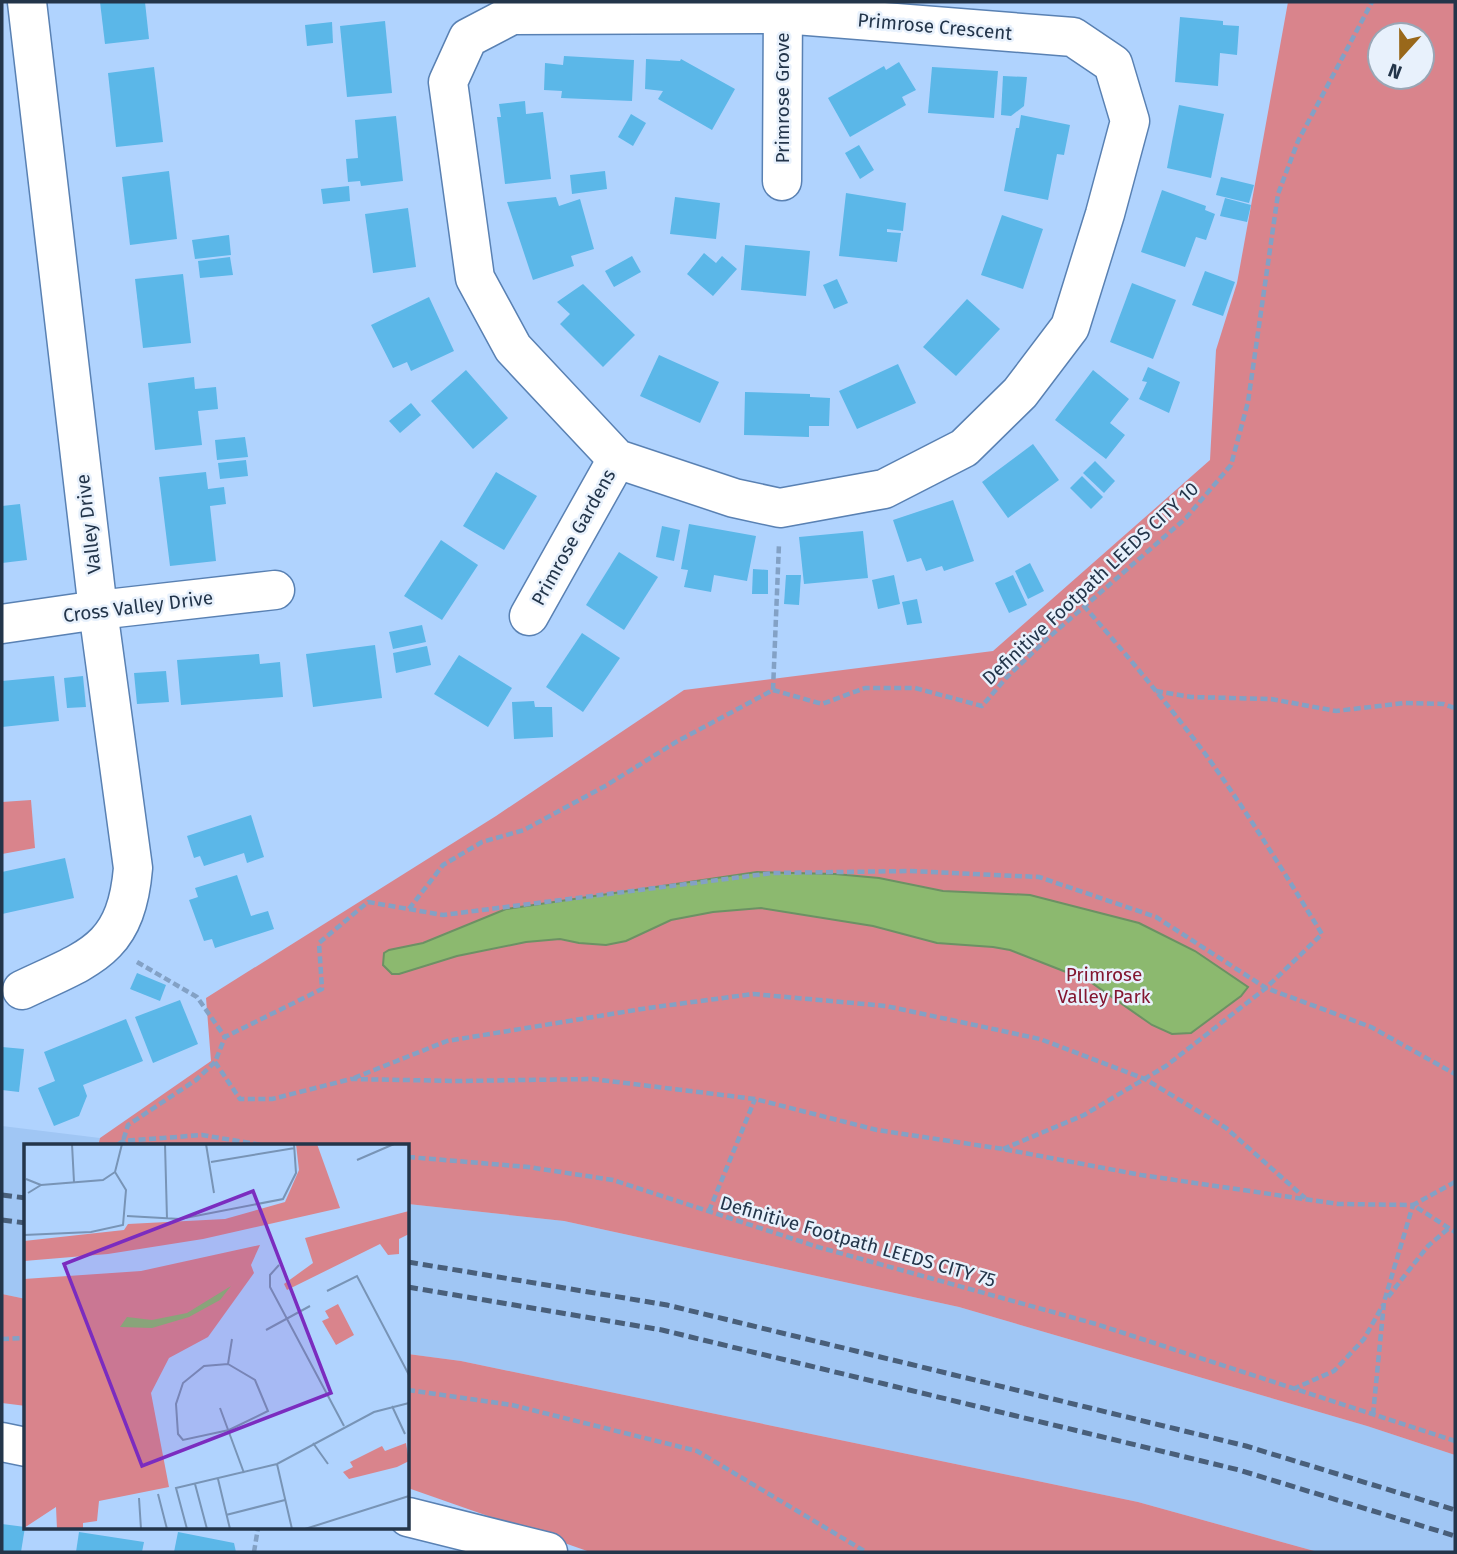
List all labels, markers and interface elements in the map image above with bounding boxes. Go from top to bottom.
street label: Primrose Crescent [857,8,1013,45]
north arrow [1366,21,1436,91]
street label: Primrose Grove [771,32,794,164]
text: N [1385,58,1405,84]
street label: Primrose Gardens [526,465,621,610]
street label: Valley Drive [71,473,106,575]
street label: Definitive Footpath LEEDS CITY 10 [978,477,1203,690]
street label: Cross Valley Drive [62,586,214,627]
park label: Primrose Valley Park [1057,963,1151,1008]
inset map [24,1144,410,1530]
street label: Definitive Footpath LEEDS CITY 75 [717,1191,998,1292]

